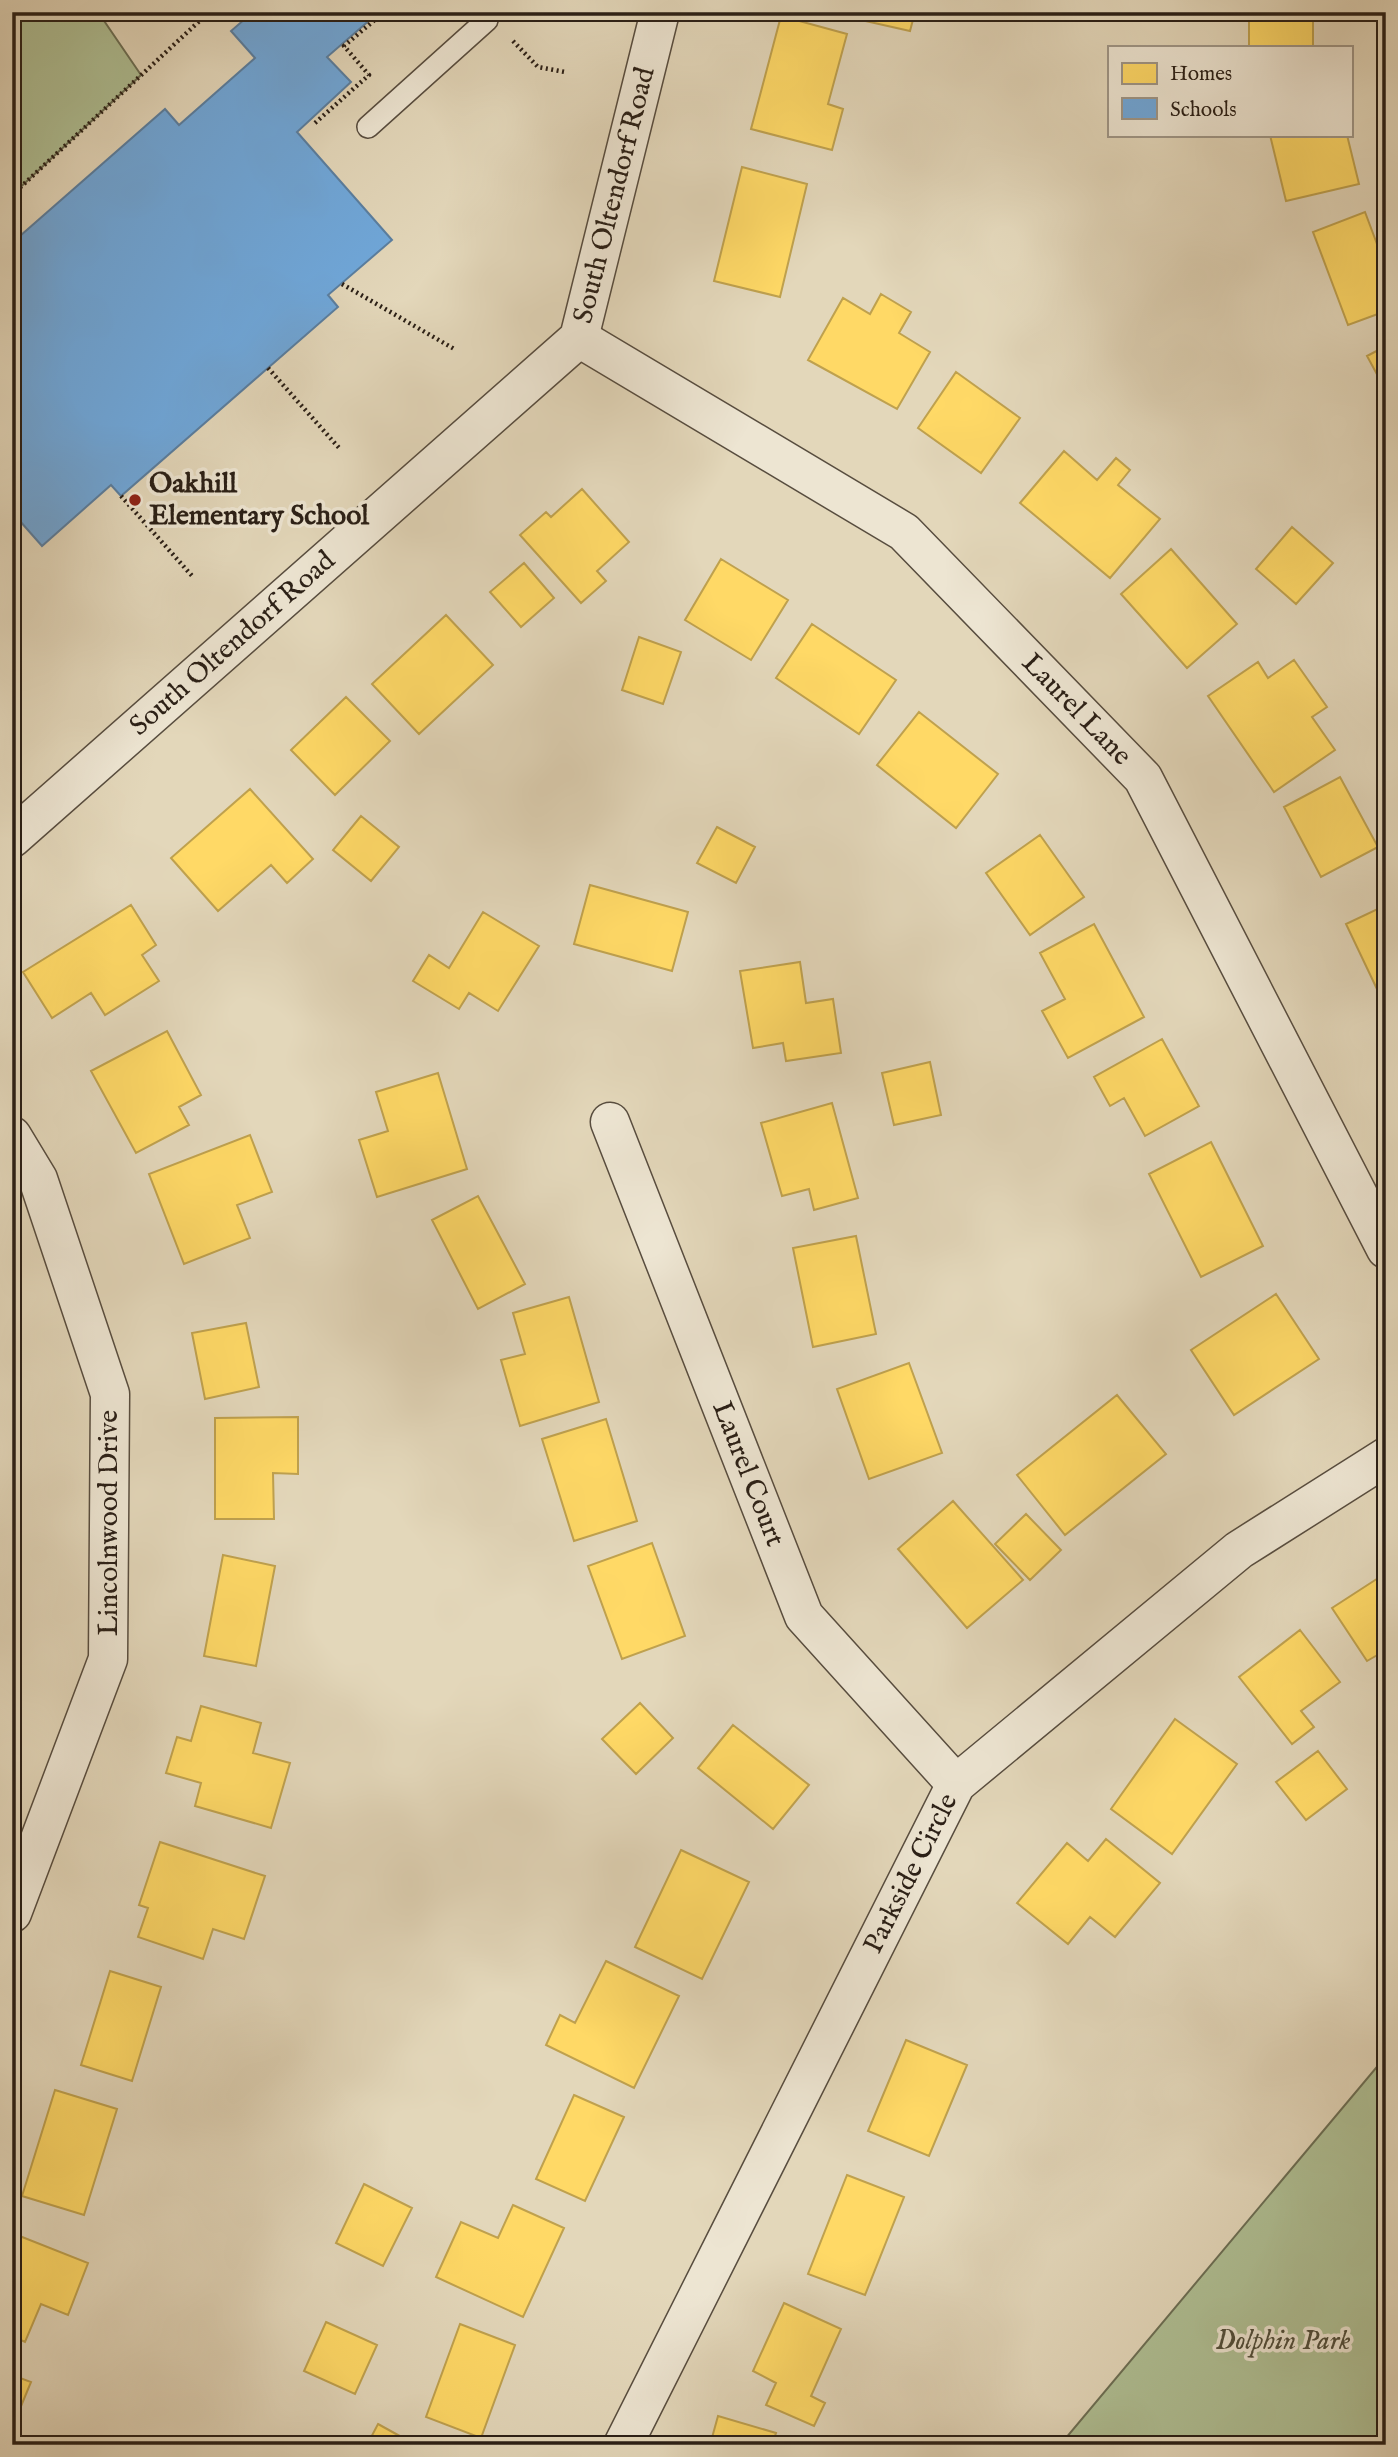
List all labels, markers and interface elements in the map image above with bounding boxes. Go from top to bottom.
legend [1108,46,1352,136]
text: Homes [1170,61,1232,88]
street label: South Oltendorf Road [566,64,663,327]
text: Schools [1170,97,1237,124]
place label: Oakhill Elementary School [149,467,370,534]
marker: Oakhill Elementary School [127,492,143,508]
street label: South Oltendorf Road [122,544,343,744]
street label: Laurel Lane [1014,646,1139,773]
street label: Laurel Court [704,1396,793,1552]
street label: Lincolnwood Drive [92,1410,127,1636]
street label: Parkside Circle [856,1787,966,1959]
park label: Dolphin Park [1216,2324,1350,2359]

